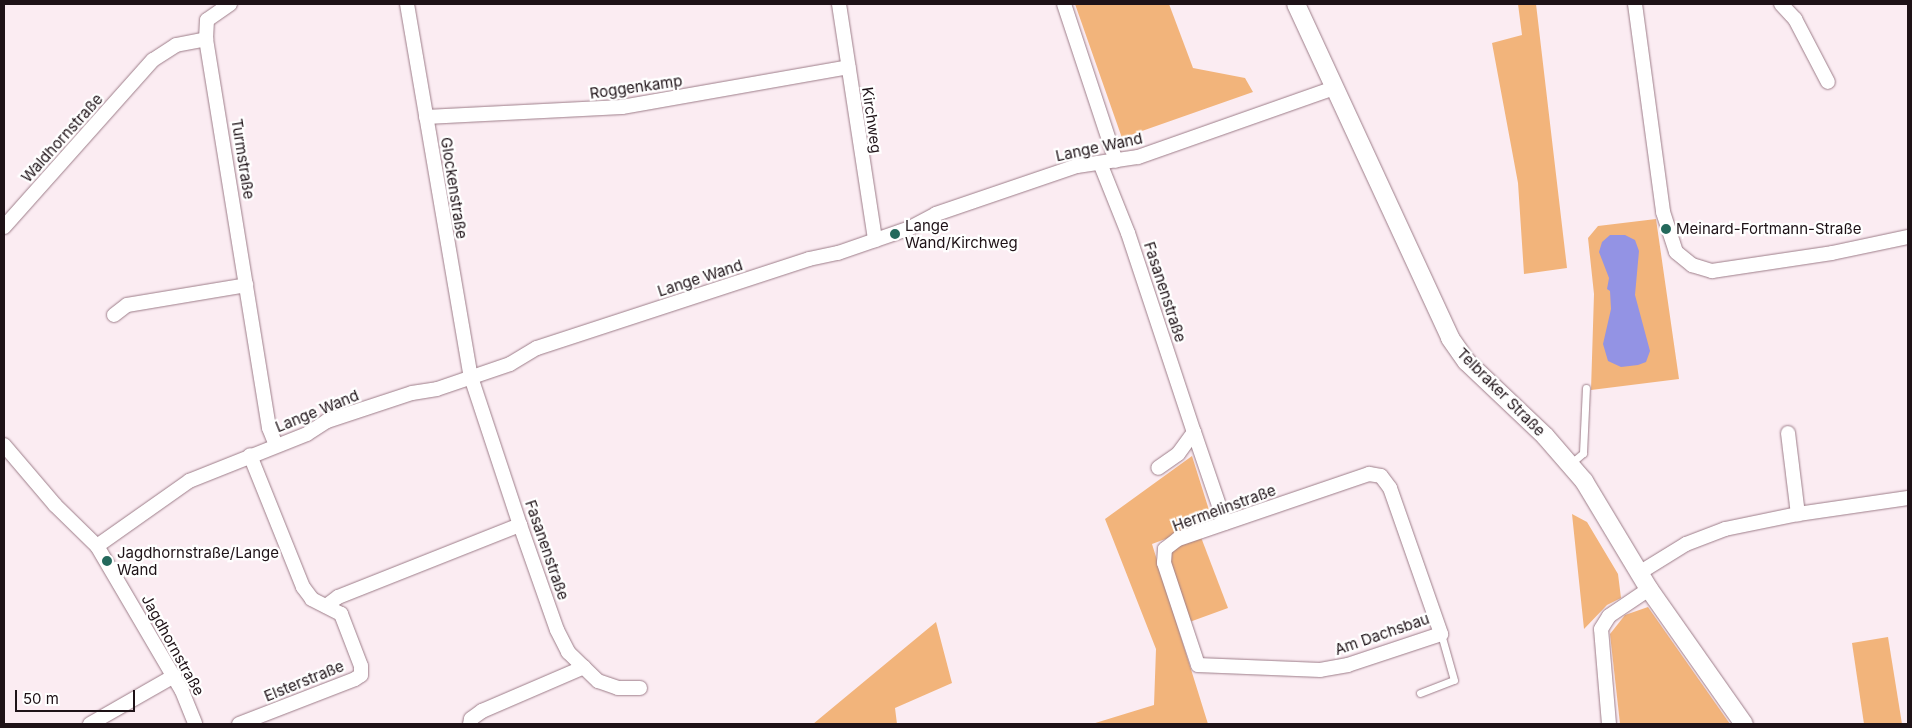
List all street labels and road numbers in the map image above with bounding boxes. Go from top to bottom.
street label: Roggenkamp [588,72,684,102]
street label: Kirchweg [858,86,886,154]
street label: Waldhornstraße [18,90,106,186]
street label: Turmstraße [228,117,258,201]
street label: Lange Wand [1054,129,1144,165]
street label: Glockenstraße [437,136,471,240]
street label: Fasanenstraße [1140,239,1190,345]
street label: Lange Wand [655,256,745,300]
street label: Telbraker Straße [1453,344,1549,440]
street label: Lange Wand [273,386,361,436]
street label: Hermelinstraße [1170,481,1278,535]
street label: Fasanenstraße [521,498,573,602]
street label: Jagdhornstraße [138,591,208,699]
street label: Am Dachsbau [1332,609,1432,659]
street label: Elsterstraße [261,657,347,705]

